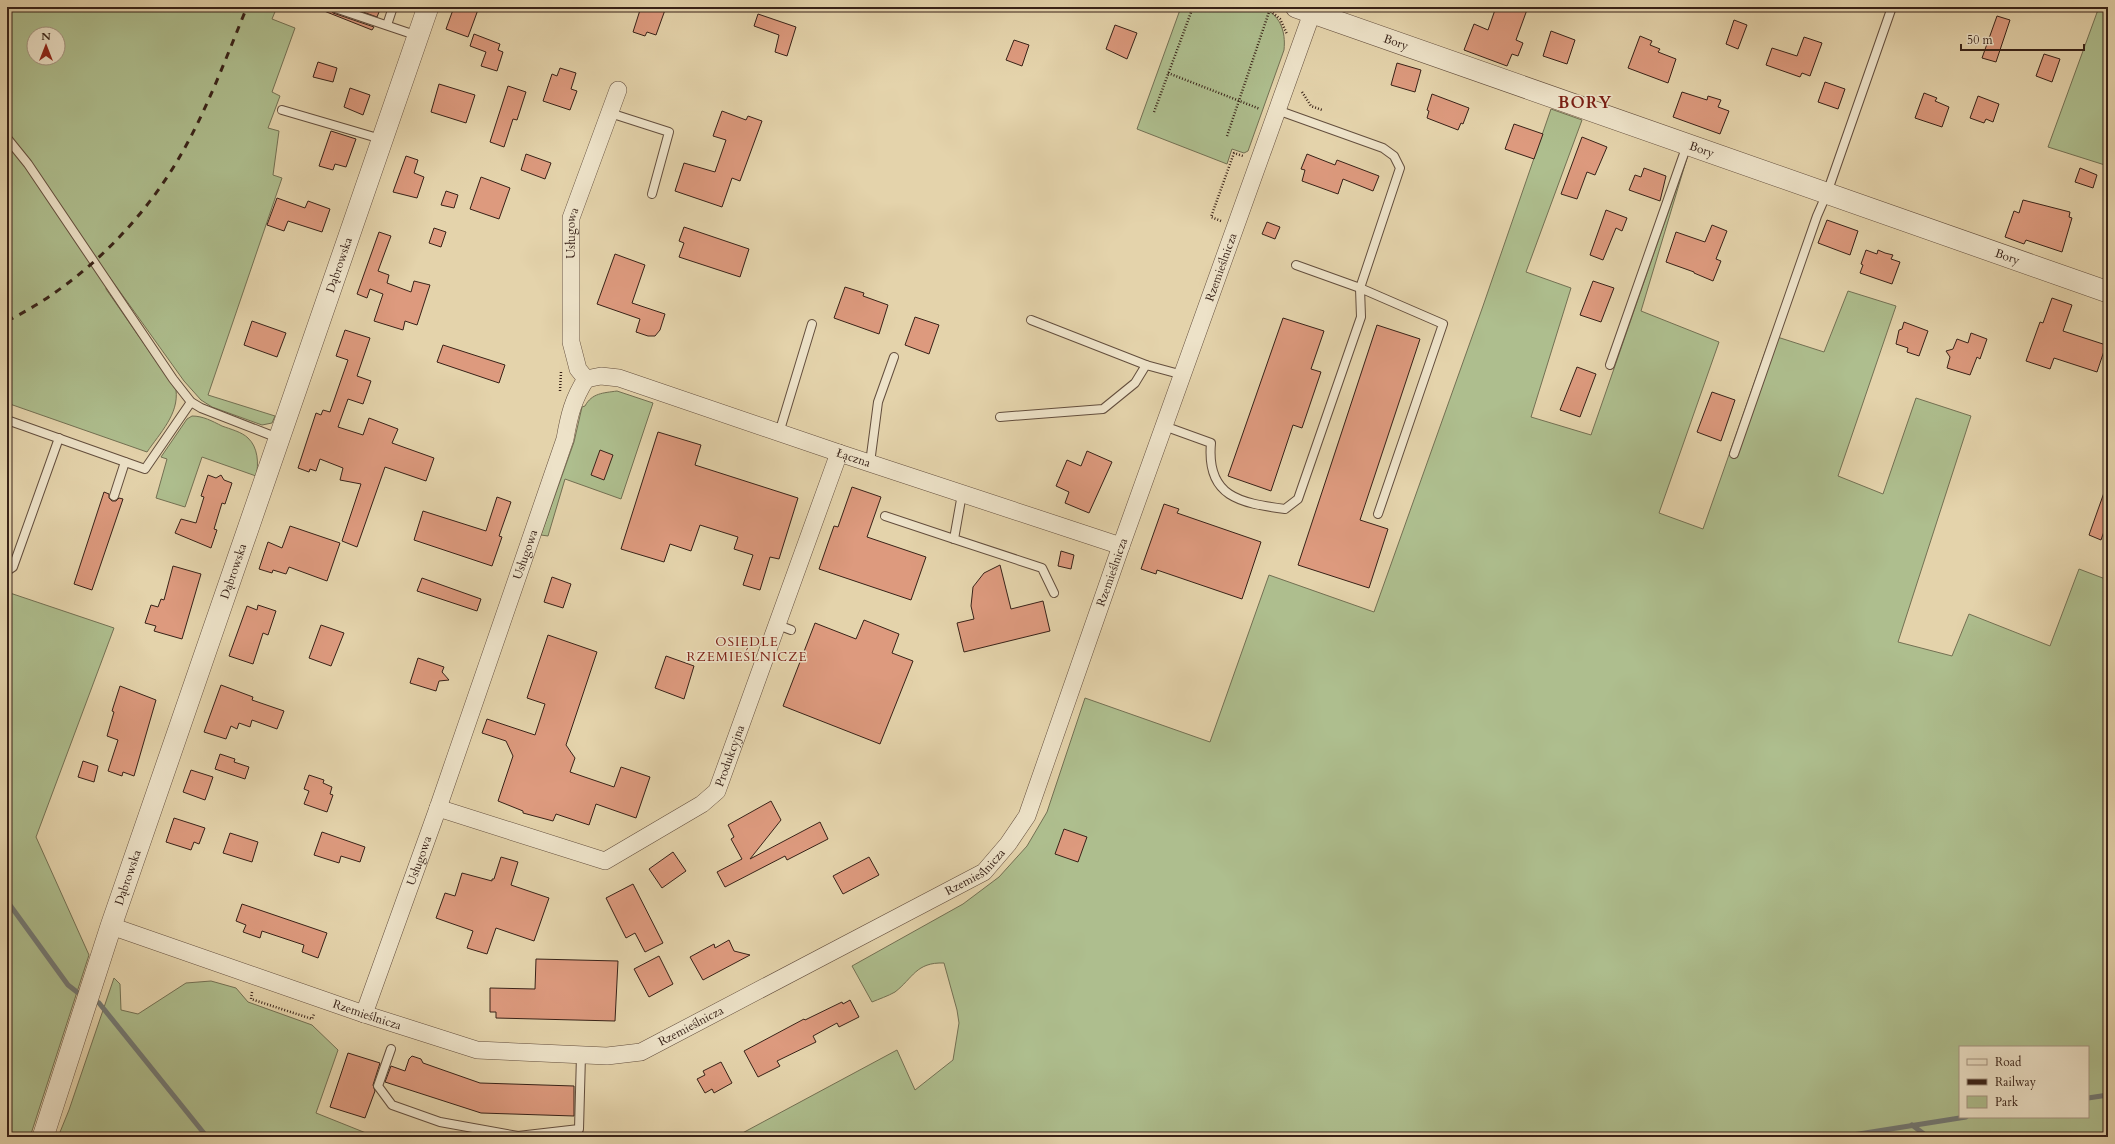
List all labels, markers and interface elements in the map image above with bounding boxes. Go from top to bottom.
north arrow [26,26,66,66]
scale bar [1961,26,2084,52]
text: N [41,29,51,44]
street label: Bory [1381,30,1411,54]
text: 50 m [1967,32,1994,48]
district label: BORY [1558,92,1612,114]
street label: Bory [1687,138,1717,161]
street label: Usługowa [562,204,583,259]
street label: Rzemieślnicza [1201,230,1241,304]
street label: Dąbrowska [322,234,356,295]
street label: Bory [1993,245,2023,269]
street label: Łączna [834,445,873,471]
street label: Usługowa [509,527,542,582]
street label: Rzemieślnicza [1093,535,1131,609]
street label: Dąbrowska [216,541,251,601]
district label: OSIEDLE RZEMIEŚLNICZE [686,633,808,666]
street label: Produkcyjna [711,722,748,789]
street label: Usługowa [403,833,436,888]
street label: Rzemieślnicza [942,845,1009,899]
street label: Dąbrowska [111,847,145,907]
street label: Rzemieślnicza [331,996,404,1034]
street label: Rzemieślnicza [655,1002,727,1050]
legend [1959,1046,2089,1118]
text: Road [1995,1054,2022,1070]
text: Railway [1995,1074,2037,1090]
text: Park [1995,1094,2019,1110]

